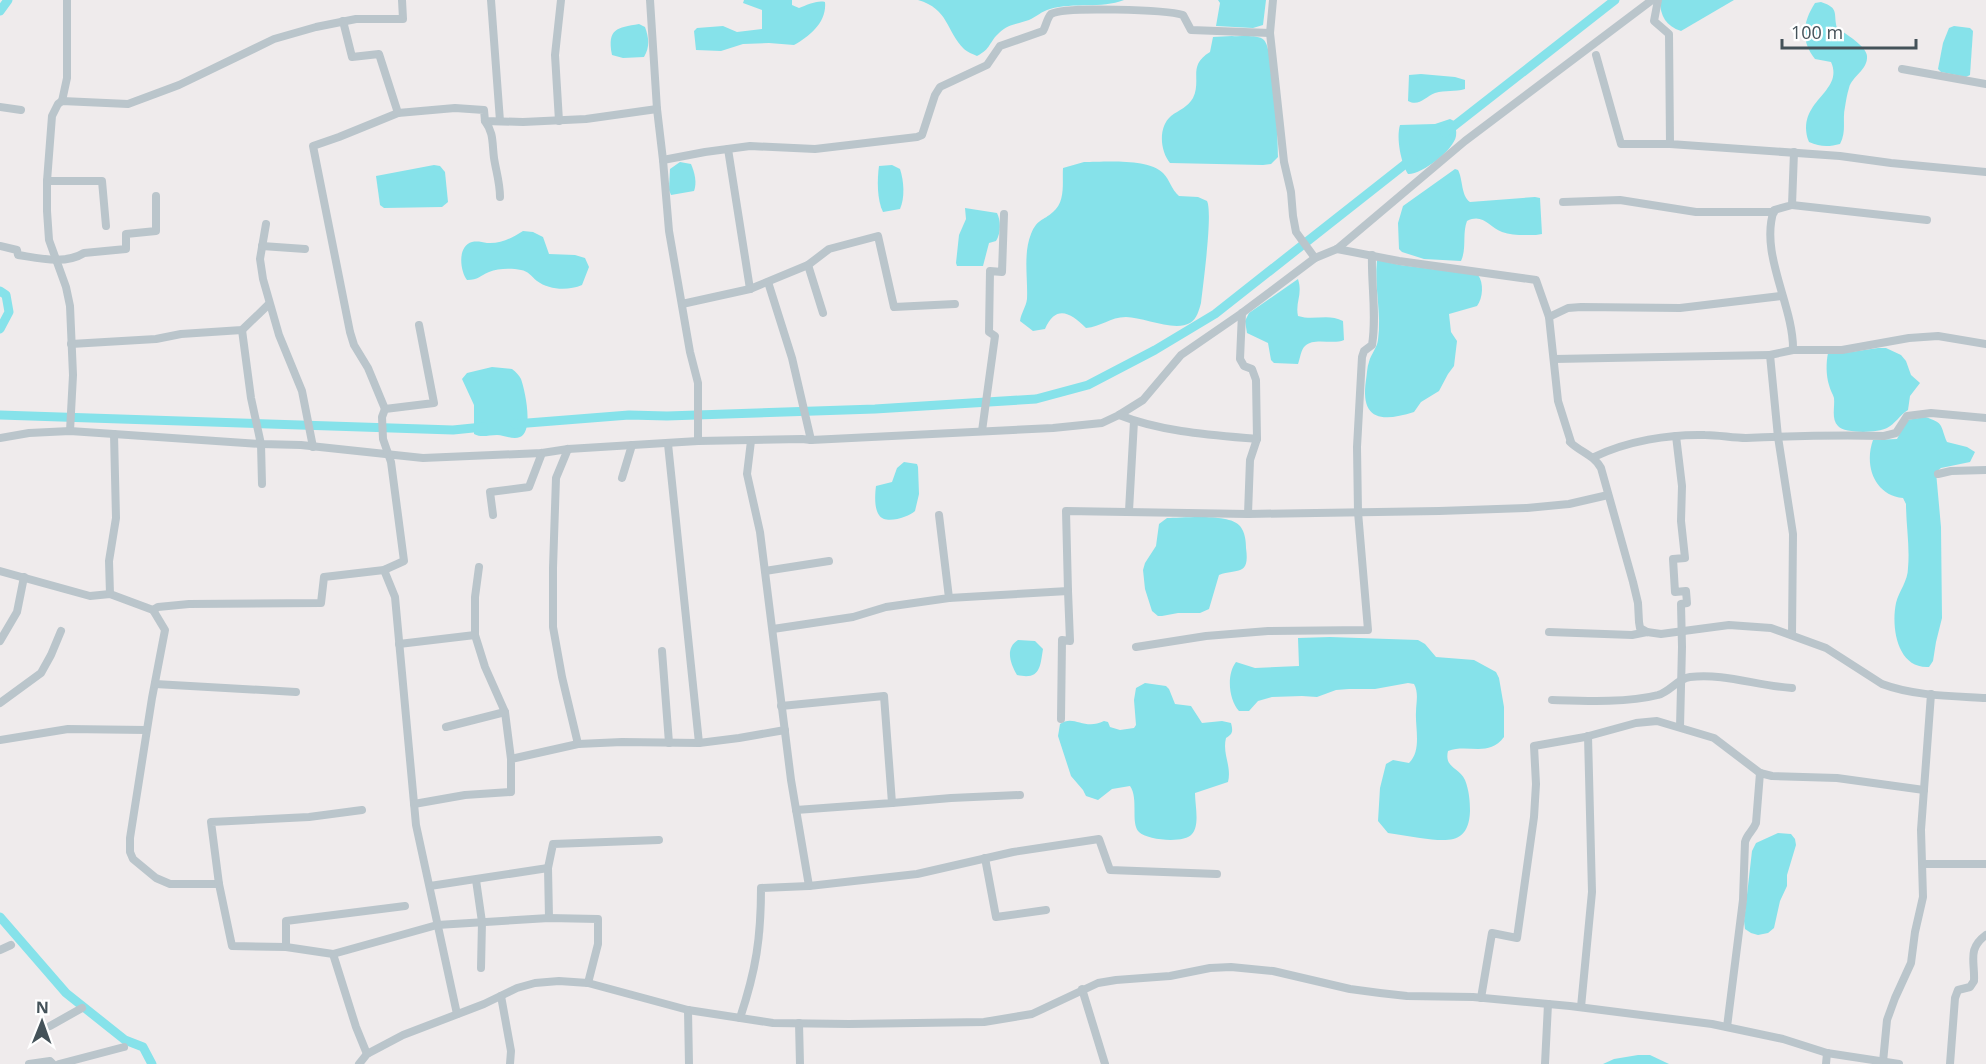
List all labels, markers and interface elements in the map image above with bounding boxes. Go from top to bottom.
scale bar [1782,12,1916,50]
text: 100 m [1791,20,1843,44]
north arrow [12,992,72,1052]
text: N [36,996,49,1018]

